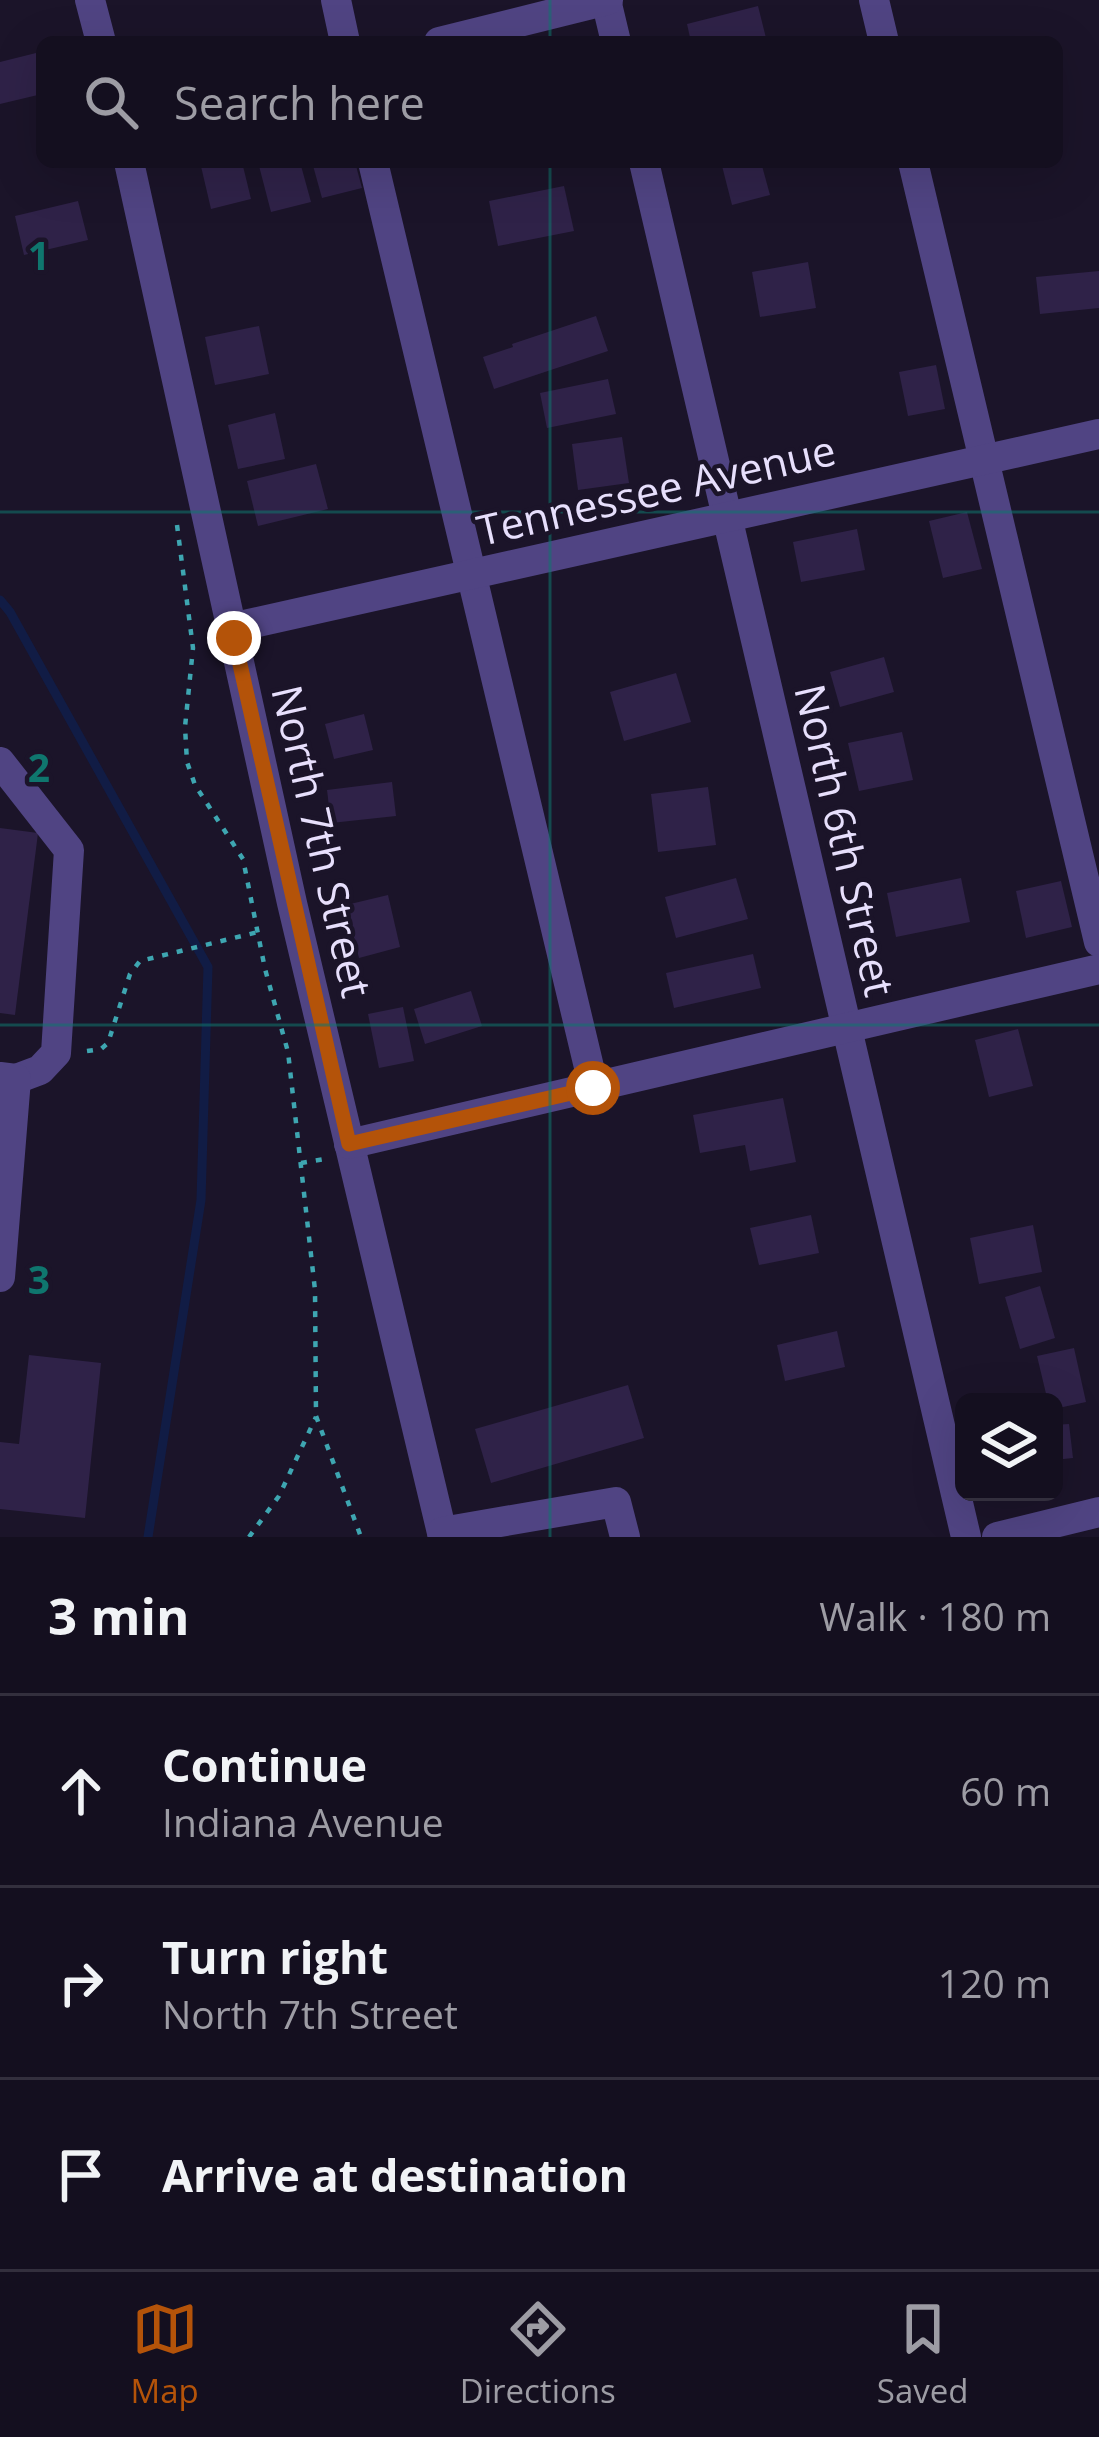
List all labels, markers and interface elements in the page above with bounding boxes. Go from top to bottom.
search box [36,36,1063,168]
icon: search [78,69,144,135]
text: Search here [174,72,425,133]
text: 1 [28,228,50,281]
street label: Tennessee Avenue [471,420,841,558]
route end [207,611,261,665]
street label: North 6th Street [782,678,910,1002]
street label: North 7th Street [259,679,387,1003]
text: 2 [28,740,50,793]
route start [566,1061,620,1115]
text: 3 [28,1252,50,1305]
map controls [955,1393,1063,1501]
button: layers [955,1393,1063,1501]
text: 3 min [48,1580,190,1650]
text: Walk · 180 m [819,1589,1051,1642]
text: Continue [162,1734,367,1795]
icon: ahead [48,1758,114,1824]
text: 60 m [960,1764,1051,1817]
text: Indiana Avenue [162,1795,444,1848]
text: Turn right [162,1926,388,1987]
icon: right [48,1950,114,2016]
text: 120 m [938,1956,1051,2009]
text: North 7th Street [162,1987,458,2040]
icon: arrive [48,2142,114,2208]
text: Arrive at destination [162,2144,628,2205]
tab: Map [131,2296,199,2413]
tab: Directions [460,2296,616,2413]
tab: Saved [877,2296,968,2413]

